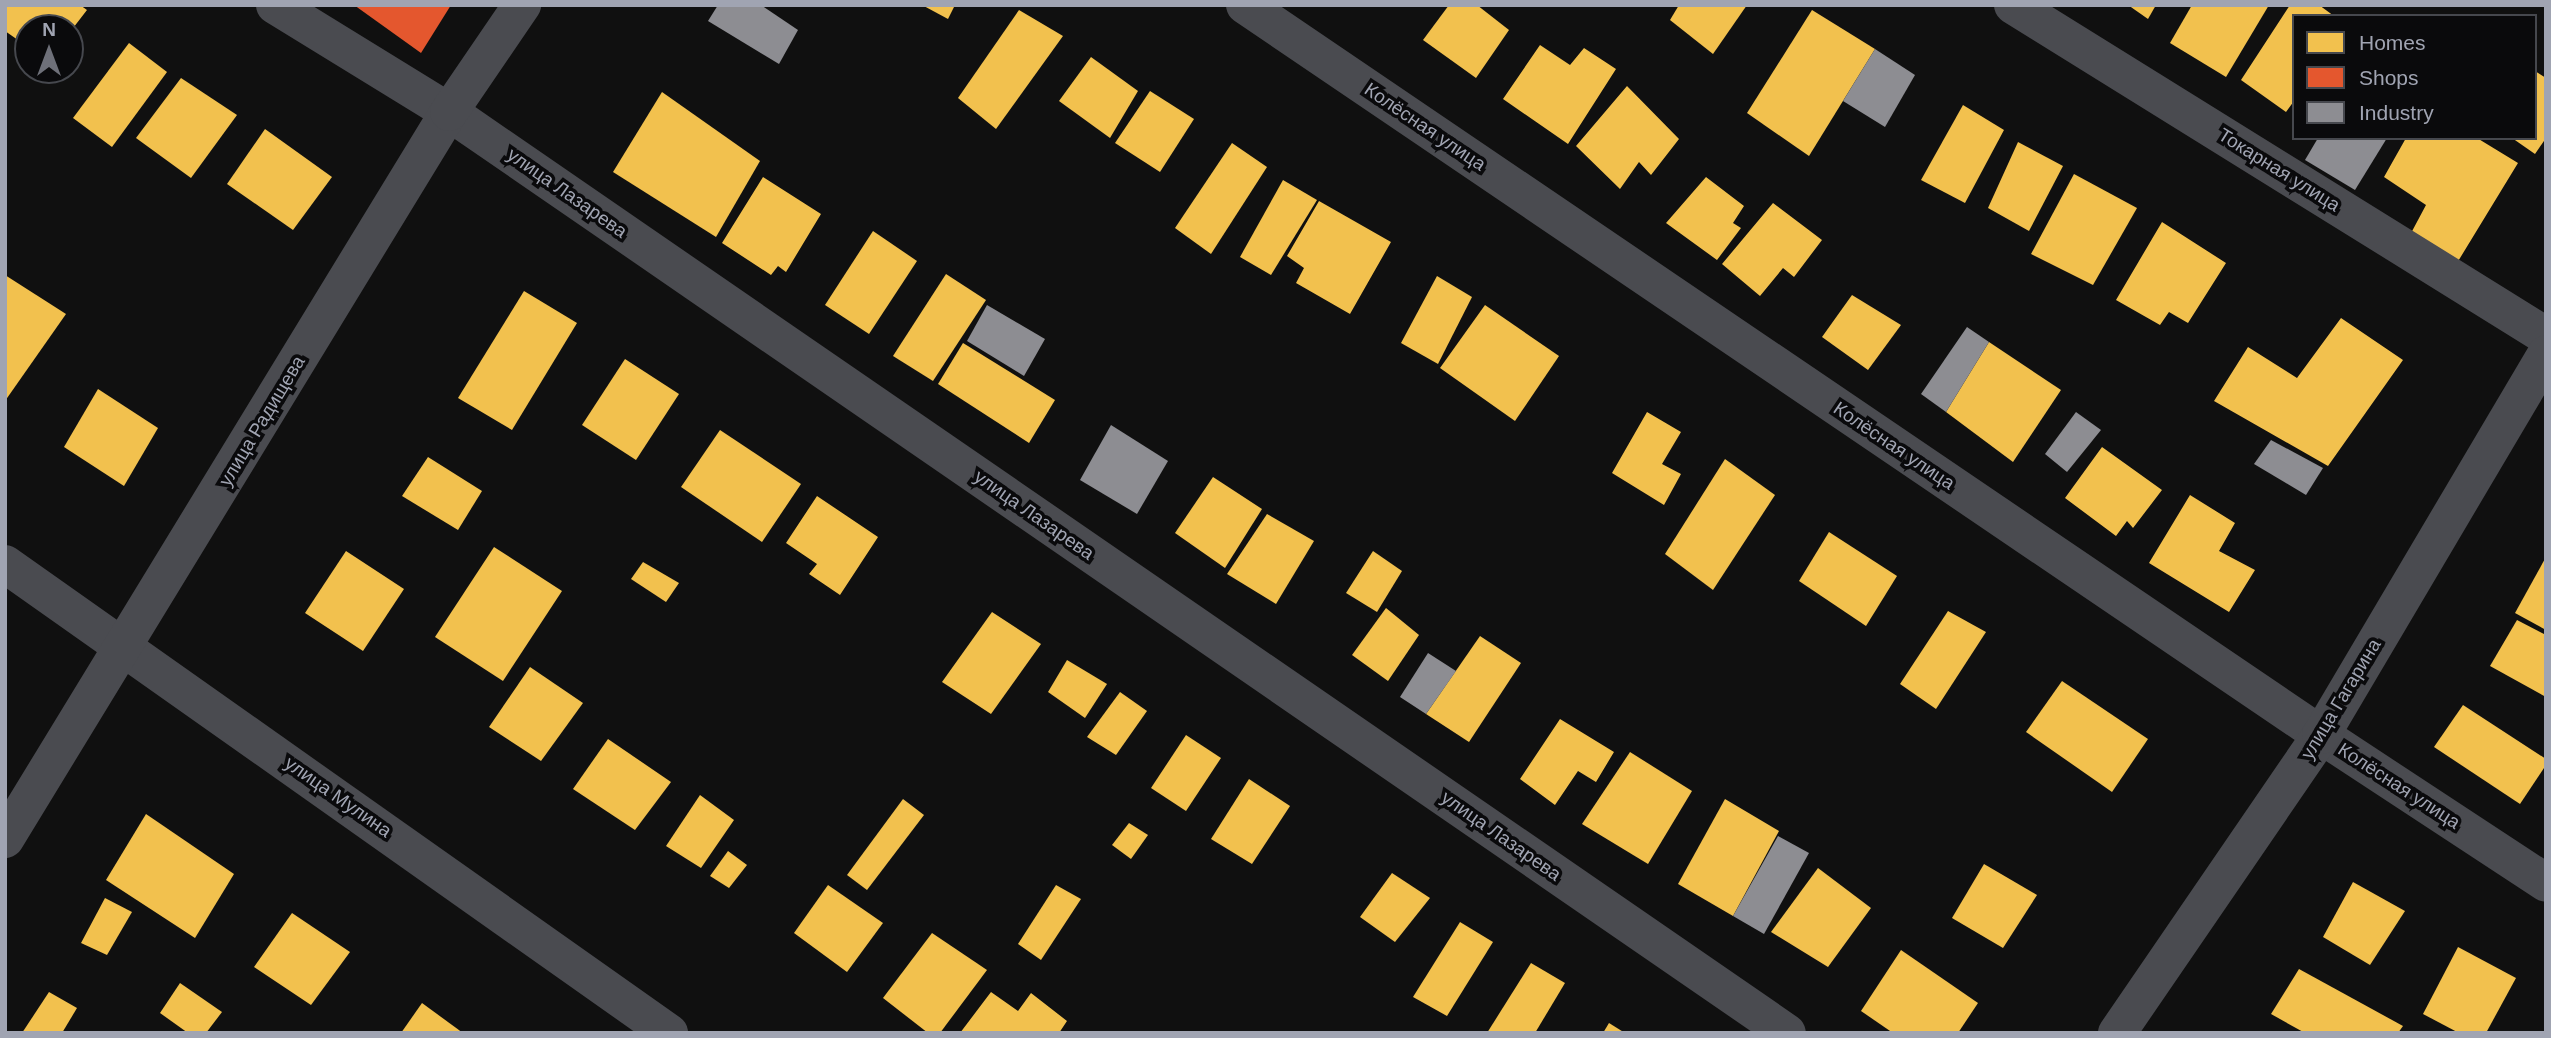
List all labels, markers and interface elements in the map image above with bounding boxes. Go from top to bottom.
north arrow [14,14,84,84]
legend [2292,14,2537,140]
text: N [42,19,56,40]
text: Homes [2359,31,2426,54]
text: Shops [2359,66,2419,89]
street label: Колёсная улица [1360,78,1490,176]
text: Industry [2359,101,2434,124]
street label: Токарная улица [2214,123,2344,217]
street label: улица Лазарева [503,143,631,243]
street label: улица Радищева [214,352,310,490]
street label: Колёсная улица [1829,397,1959,495]
street label: улица Лазарева [970,465,1098,565]
street label: улица Гагарина [2296,635,2386,763]
street label: Колёсная улица [2334,738,2464,834]
street label: улица Мулина [280,752,396,842]
street label: улица Лазарева [1437,786,1565,886]

